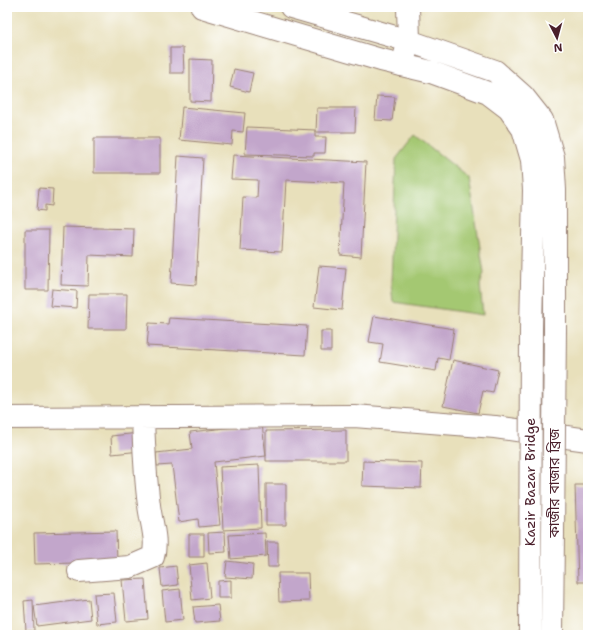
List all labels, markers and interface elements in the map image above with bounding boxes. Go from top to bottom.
north arrow [537,18,577,58]
text: N [553,40,563,55]
street label: Kazir Bazar Bridge [521,418,539,546]
street label: কাজীর বাজার ব্রিজ [545,428,563,538]

